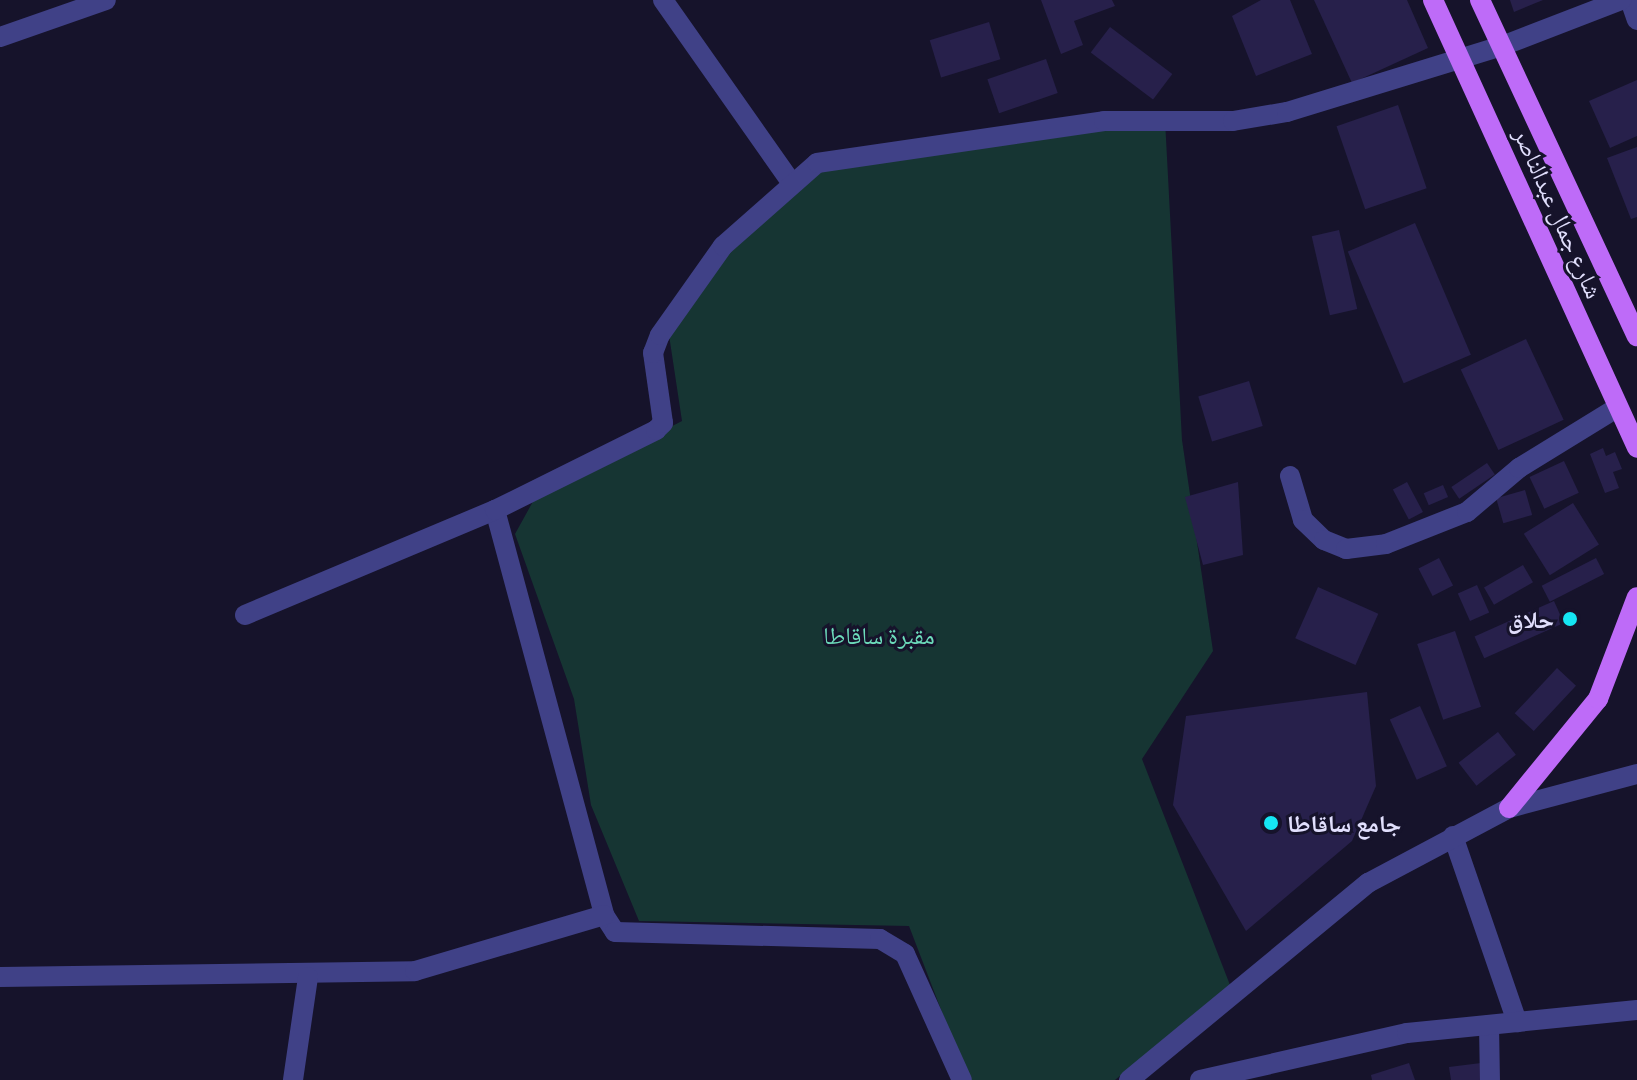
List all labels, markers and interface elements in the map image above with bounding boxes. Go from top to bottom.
street label: شارع جمال عبدالناصر [1509,123,1609,303]
place label: حلاق [1508,605,1554,633]
marker: حلاق [1561,610,1579,628]
park label: مقبرة ساقاطا [823,621,935,649]
place label: جامع ساقاطا [1287,809,1401,837]
marker: جامع ساقاطا [1262,814,1280,832]

